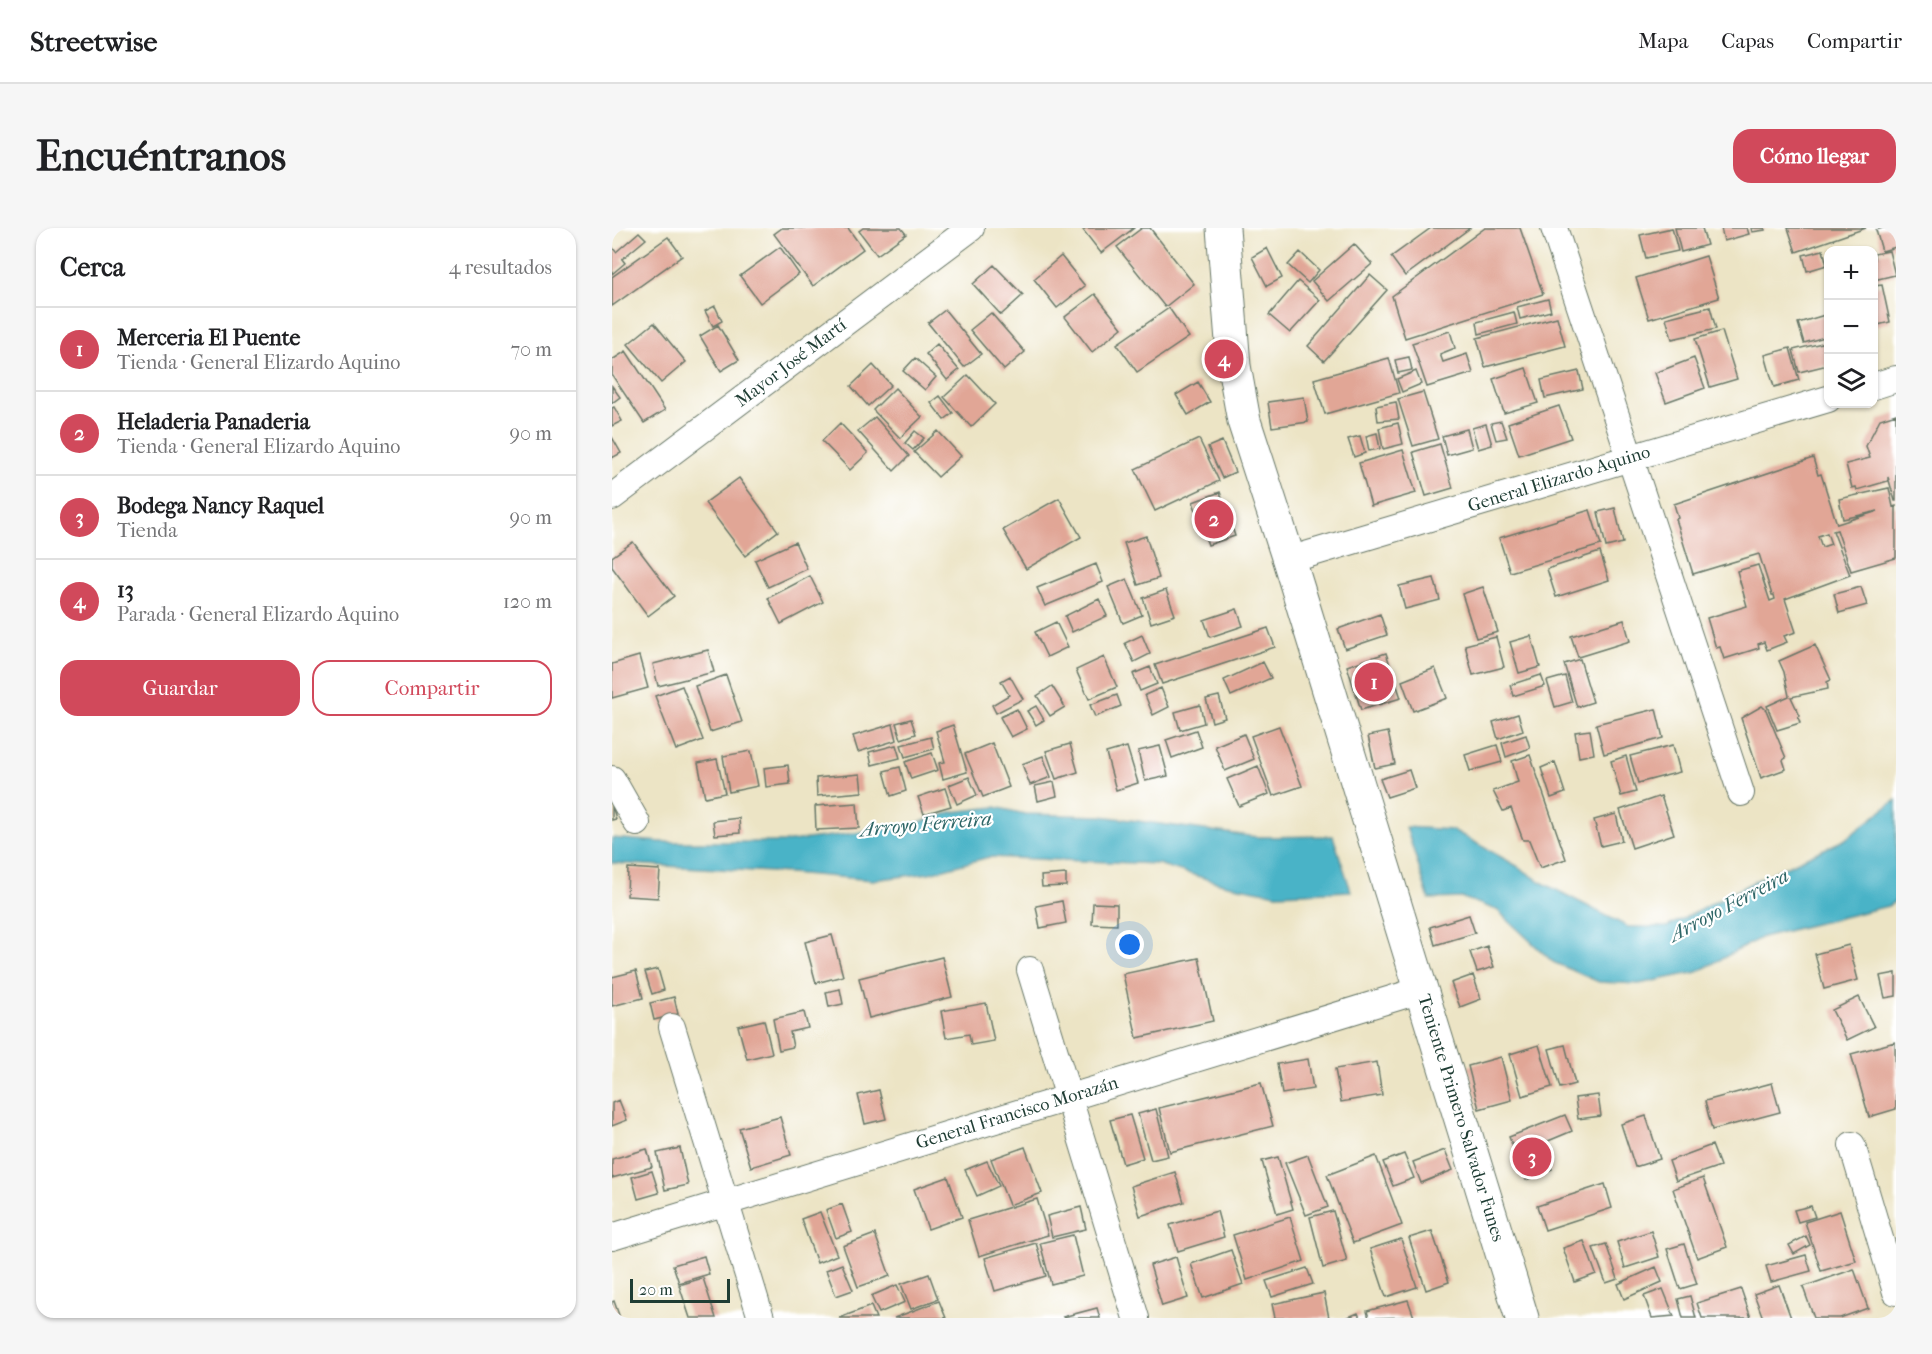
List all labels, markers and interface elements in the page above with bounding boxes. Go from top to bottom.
text: Streetwise [30,25,157,58]
text: Mapa [1638,29,1688,53]
text: Capas [1721,29,1774,53]
text: Compartir [1807,29,1902,53]
button: Cómo llegar [1733,129,1896,183]
text: Encuéntranos [36,132,286,181]
map controls [1824,246,1878,408]
button: + [1824,246,1878,300]
text: Cerca [60,252,125,283]
text: 4 resultados [449,256,552,279]
button: − [1824,300,1878,354]
street label: Mayor José Martí [731,314,851,412]
text: Merceria El Puente [117,325,300,351]
pin: 4 [1204,336,1244,382]
text: 1 [76,338,83,361]
text: 70 m [510,338,552,361]
text: Tienda · General Elizardo Aquino [117,351,401,374]
button: layers [1824,354,1878,408]
text: Heladeria Panaderia [117,409,310,435]
text: 2 [74,422,85,445]
text: 90 m [510,422,552,445]
text: Tienda · General Elizardo Aquino [117,435,401,458]
street label: General Elizardo Aquino [1465,441,1653,517]
text: Bodega Nancy Raquel [117,493,324,519]
pin: 2 [1194,496,1234,542]
text: 3 [75,506,84,529]
text: 90 m [510,506,552,529]
text: Tienda [117,519,177,542]
text: 13 [117,577,134,603]
text: 4 [74,590,85,613]
text: 120 m [503,590,552,613]
text: Parada · General Elizardo Aquino [117,603,399,626]
button: Guardar [60,660,300,716]
button: Compartir [312,660,552,716]
pin: 1 [1354,660,1394,704]
water label: Arroyo Ferreira [856,807,993,841]
water label: Arroyo Ferreira [1663,864,1793,948]
your location [1115,930,1144,959]
street label: Teniente Primero Salvador Funes [1413,992,1509,1244]
street label: General Francisco Morazán [913,1072,1121,1154]
pin: 3 [1512,1134,1552,1180]
scale bar [630,1276,730,1304]
text: 20 m [639,1280,673,1299]

